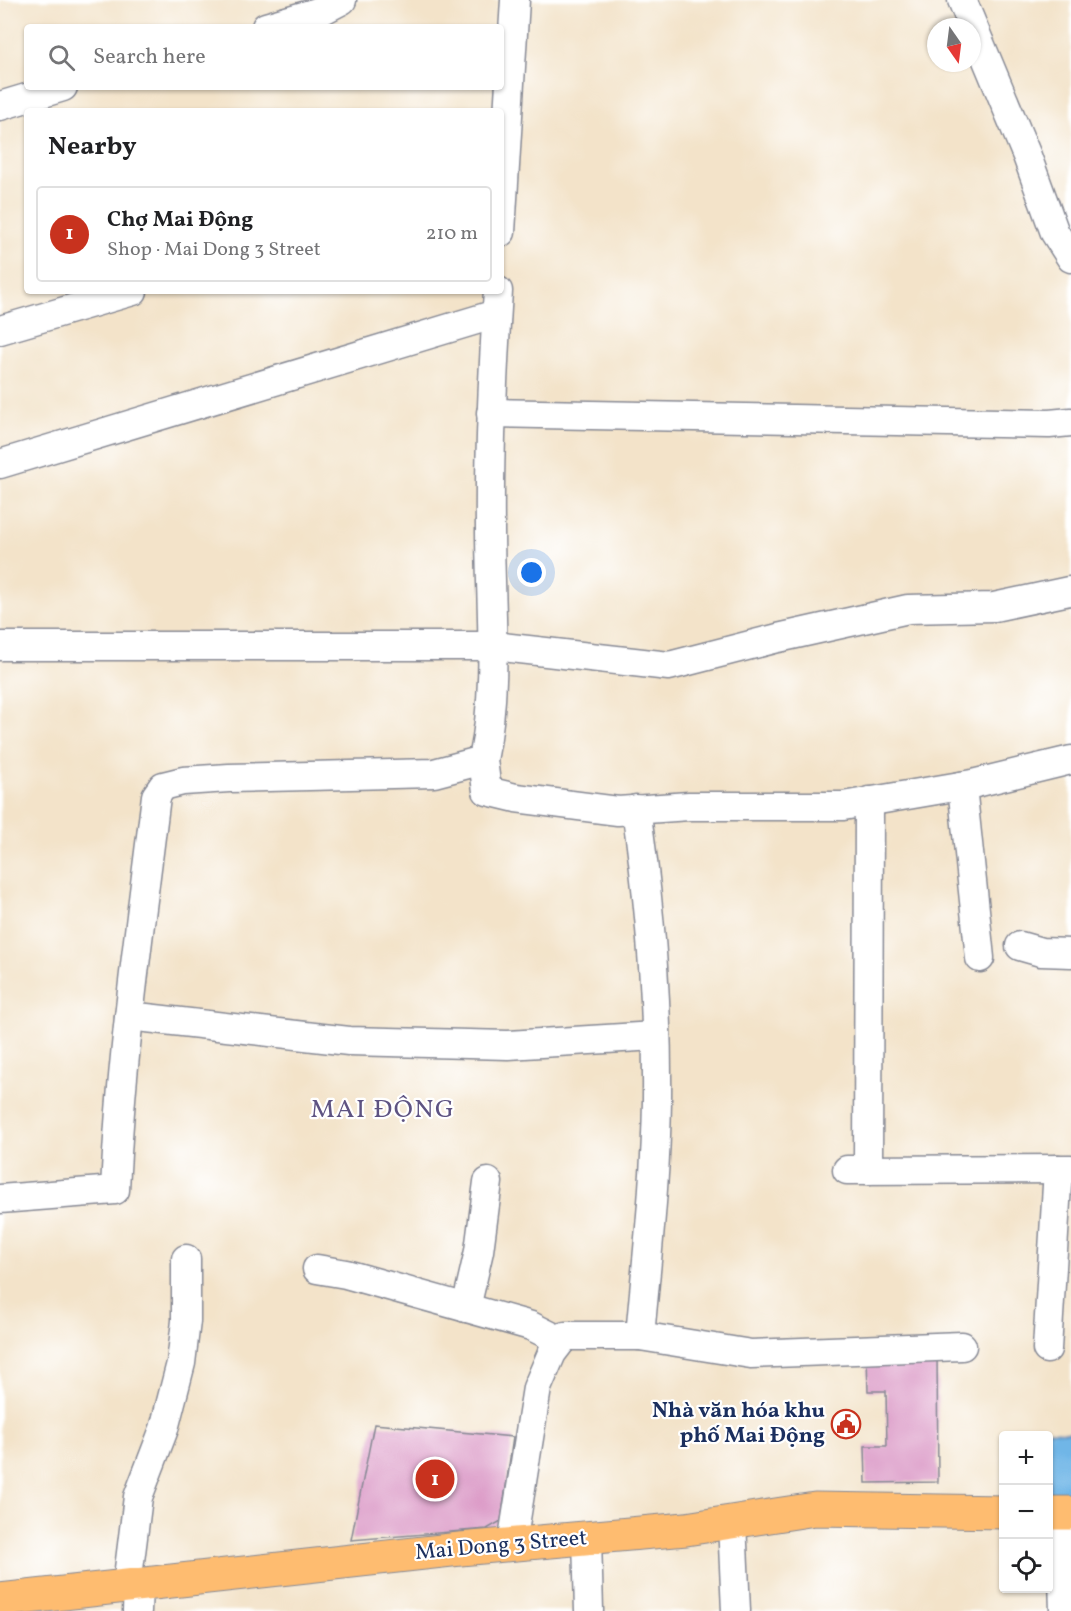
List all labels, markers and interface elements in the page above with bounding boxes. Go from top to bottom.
north arrow [927,18,981,72]
search box [24,24,504,90]
icon: search [45,41,78,74]
text: Search here [93,42,206,73]
text: Nearby [48,129,137,165]
text: Chợ Mai Động [107,205,253,236]
text: 1 [65,220,74,248]
text: 210 m [426,220,478,248]
text: Shop · Mai Dong 3 Street [107,236,321,264]
your location [517,558,546,587]
district label: MAI ĐỘNG [310,1092,456,1128]
place label: Nhà văn hóa khu phố Mai Động [652,1396,825,1452]
public building icon: Nhà văn hóa khu phố Mai Động [830,1408,862,1440]
map controls [999,1431,1053,1593]
button: + [999,1431,1053,1485]
pin: 1 [416,1456,454,1502]
button: − [999,1485,1053,1539]
street label: Mai Dong 3 Street [414,1523,588,1569]
button: locate [999,1539,1053,1593]

